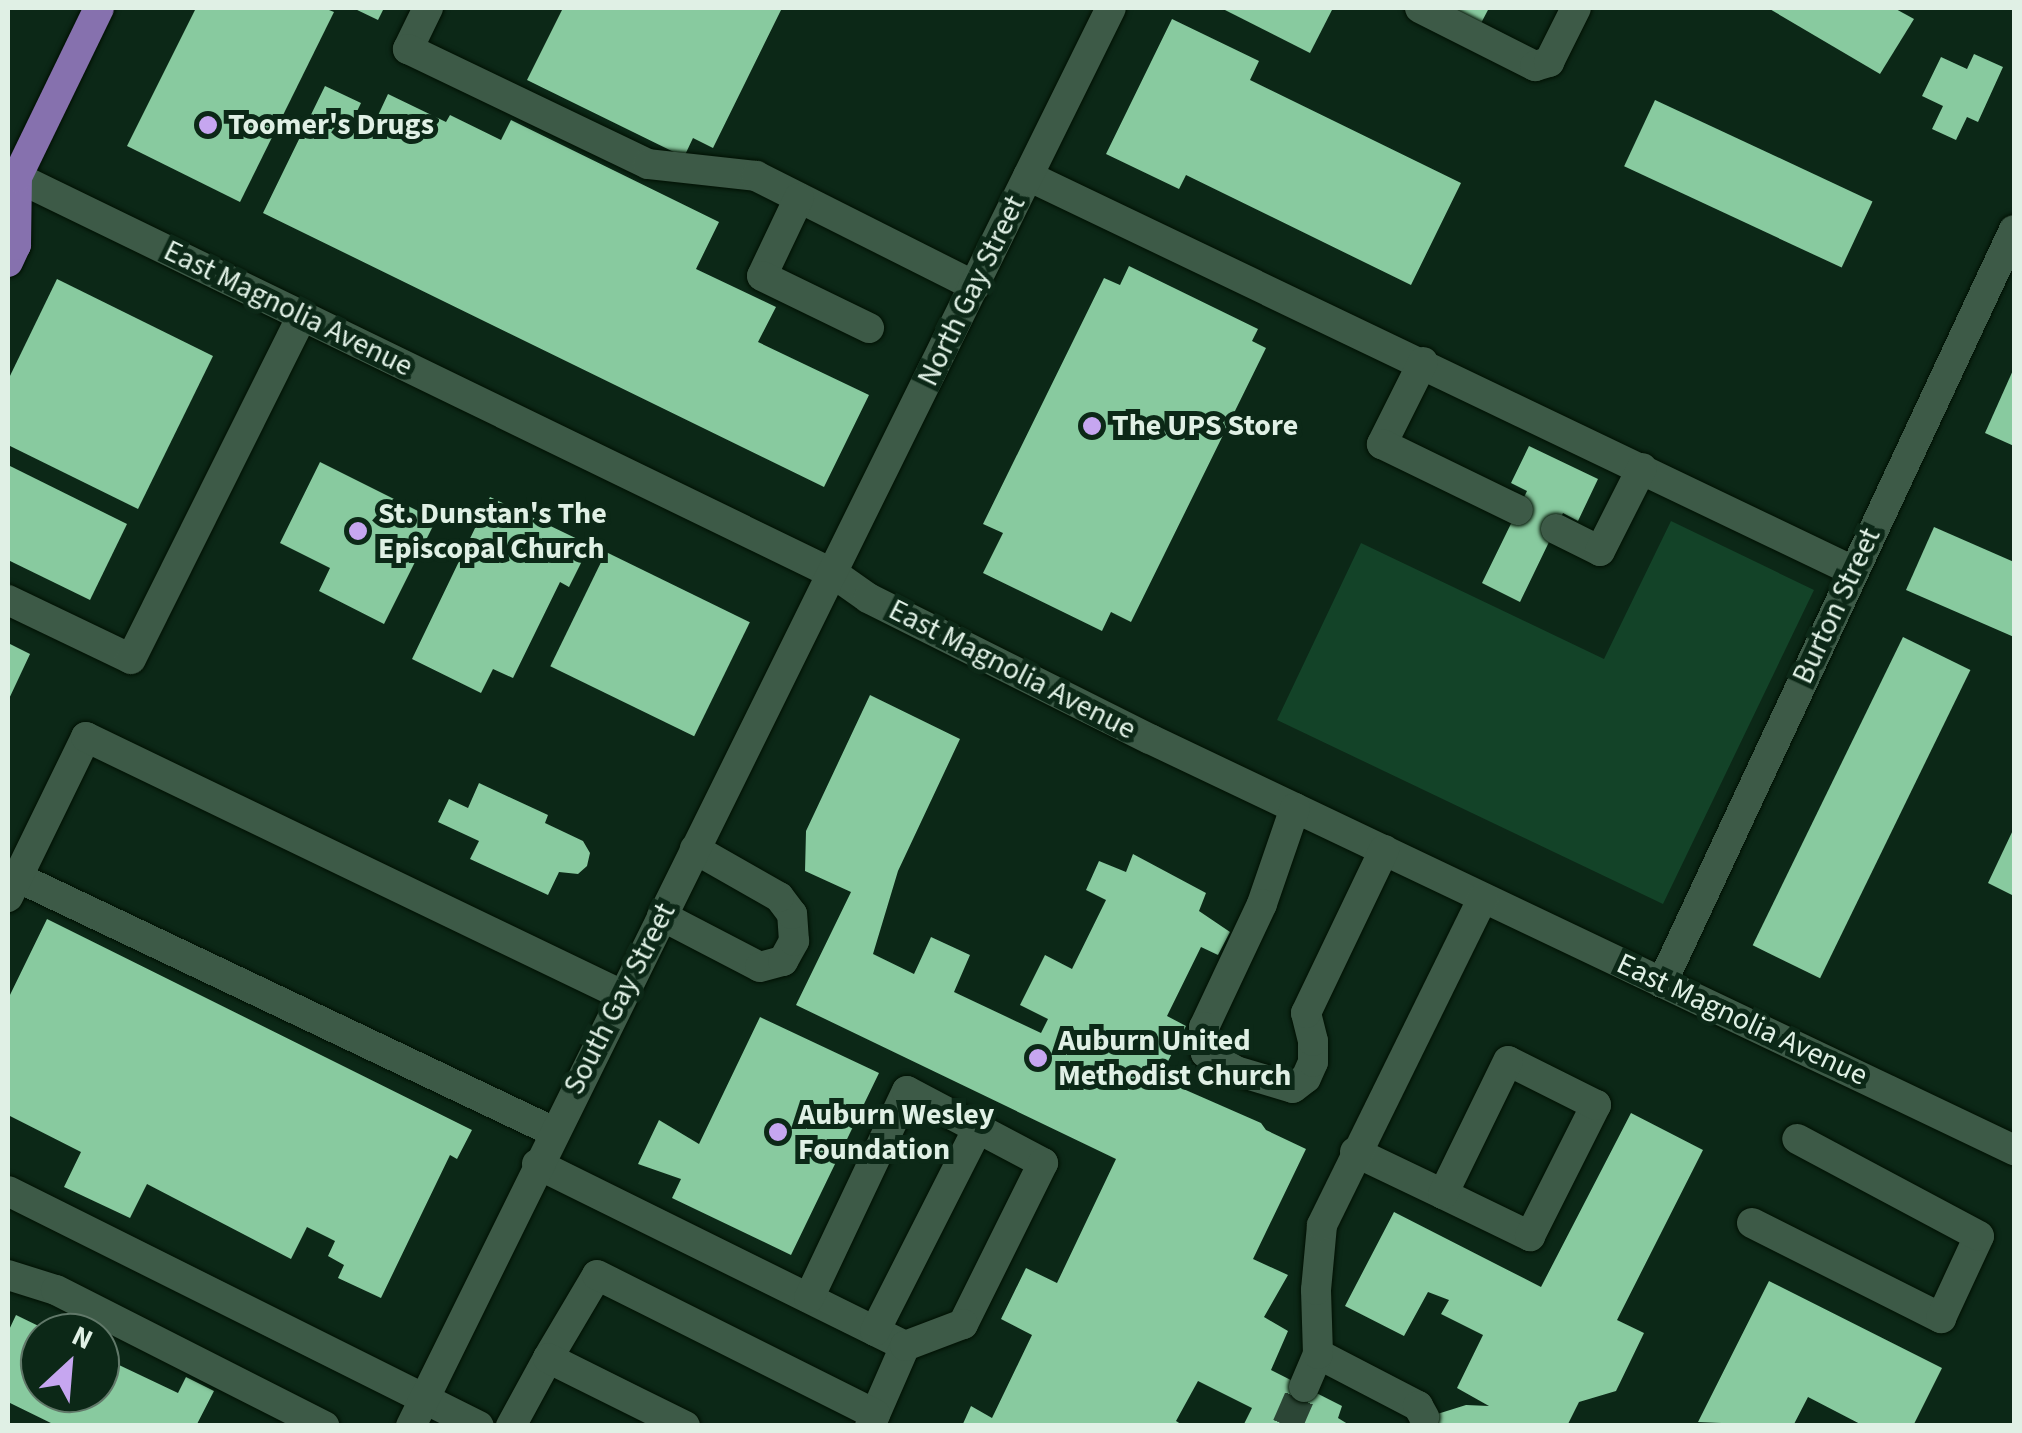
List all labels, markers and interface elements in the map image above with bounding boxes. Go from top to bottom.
place label: Toomer's Drugs [228,107,434,143]
marker: Toomer's Drugs [197,114,219,136]
street label: North Gay Street [910,190,1034,392]
street label: East Magnolia Avenue [158,233,418,385]
place label: The UPS Store [1112,408,1298,444]
marker: The UPS Store [1081,415,1103,437]
place label: St. Dunstan's The Episcopal Church [378,496,607,566]
marker: St. Dunstan's The Episcopal Church [347,520,369,542]
street label: Burton Street [1785,522,1889,690]
street label: East Magnolia Avenue [882,592,1142,748]
street label: South Gay Street [556,897,684,1101]
street label: East Magnolia Avenue [1611,946,1873,1094]
place label: Auburn United Methodist Church [1058,1023,1291,1094]
marker: Auburn United Methodist Church [1027,1047,1049,1069]
place label: Auburn Wesley Foundation [798,1097,994,1168]
marker: Auburn Wesley Foundation [767,1121,789,1143]
north arrow [20,1313,120,1413]
text: N [65,1316,99,1360]

